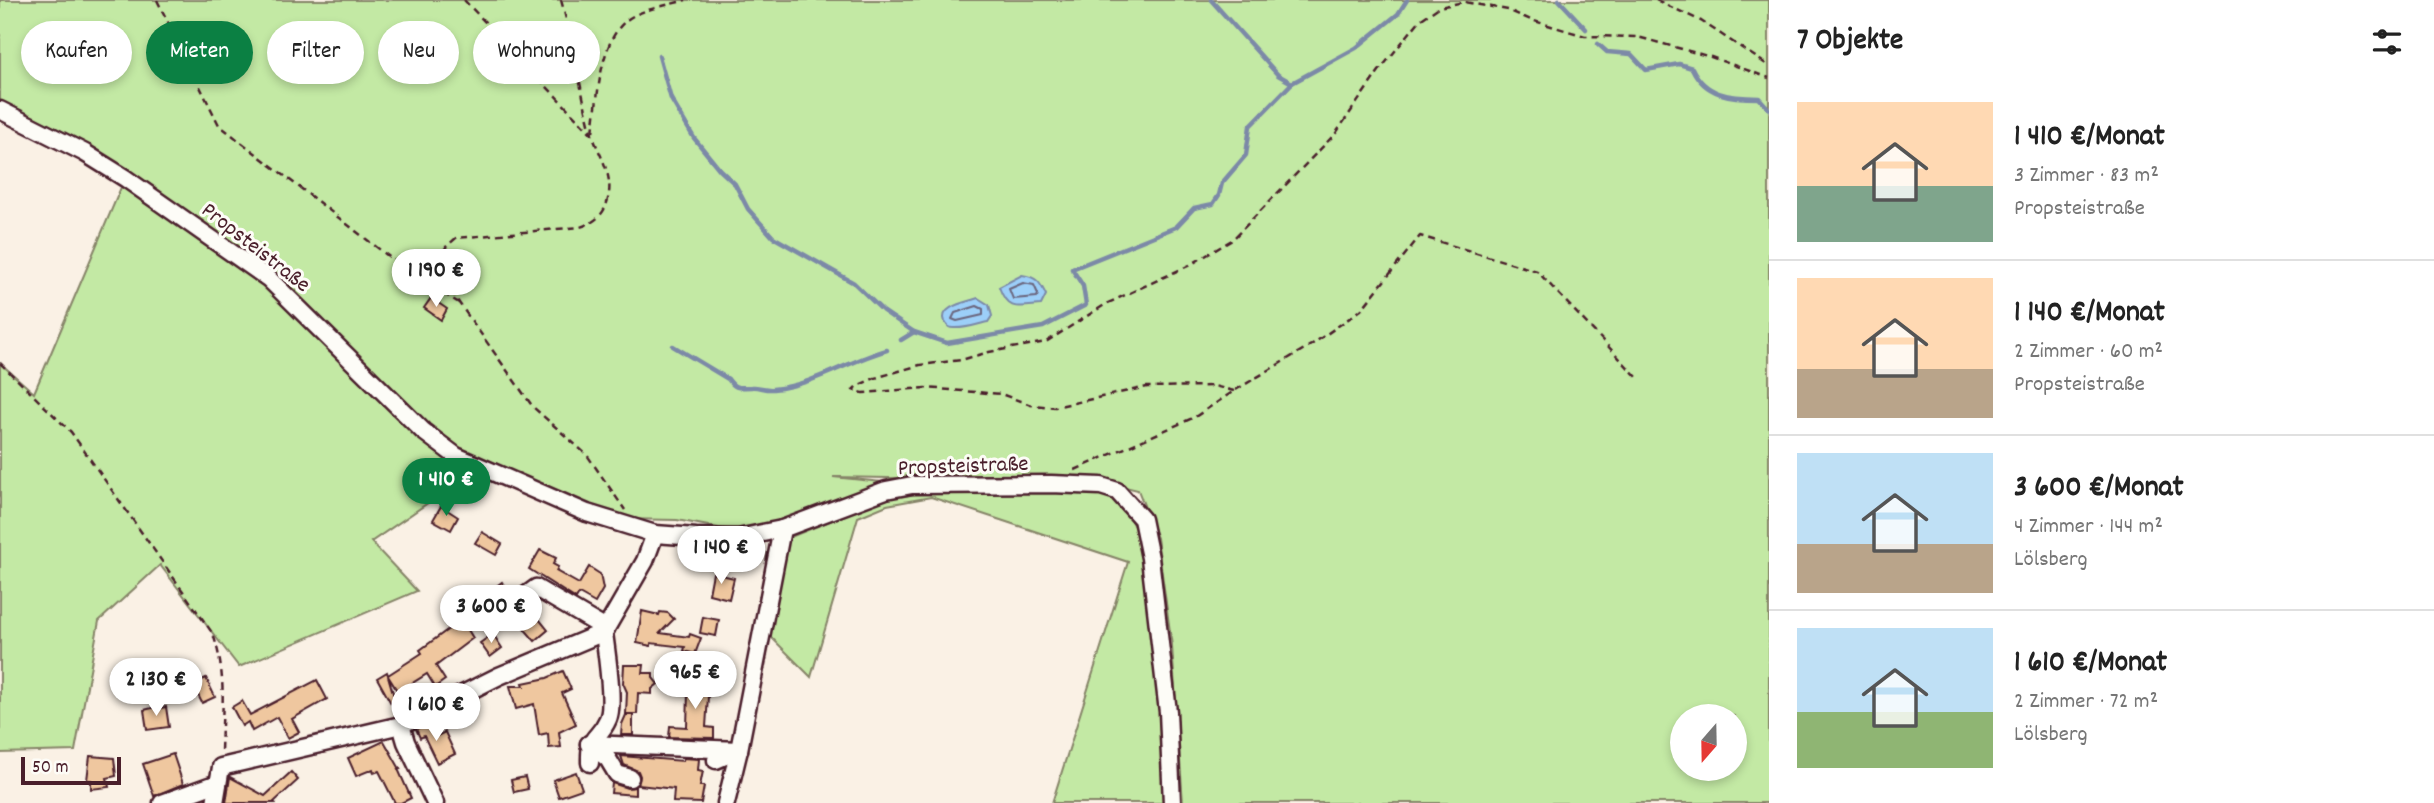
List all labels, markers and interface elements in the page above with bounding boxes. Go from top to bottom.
chip: Kaufen [21,21,132,84]
chip: Mieten [146,21,253,84]
chip: Filter [267,21,364,84]
chip: Neu [378,21,459,84]
chip: Wohnung [473,21,600,84]
text: 7 Objekte [1797,21,1903,64]
icon: filters [2368,23,2406,61]
text: 1 410 €/Monat [2014,117,2165,160]
icon: home [1853,130,1937,214]
text: 3 Zimmer · 83 m² [2014,160,2159,193]
text: Propsteistraße [2014,193,2145,226]
street label: Propsteistraße [193,195,317,302]
pin: 1 190 € [371,250,501,309]
text: 1 190 € [408,255,464,288]
text: 1 140 €/Monat [2014,293,2165,336]
icon: home [1853,306,1937,390]
text: 2 Zimmer · 60 m² [2014,336,2163,369]
text: Propsteistraße [2014,369,2145,402]
street label: Propsteistraße [897,449,1029,486]
pin: 1 410 € [381,458,511,518]
text: 1 410 € [418,464,474,497]
text: 3 600 €/Monat [2014,468,2184,511]
icon: home [1853,481,1937,565]
text: 4 Zimmer · 144 m² [2014,511,2163,544]
pin: 1 140 € [656,526,786,586]
text: 1 140 € [693,532,749,565]
text: Lölsberg [2014,544,2088,577]
pin: 3 600 € [426,586,556,645]
text: 3 600 € [456,591,526,624]
text: 1 610 €/Monat [2014,643,2167,686]
pin: 965 € [646,652,744,711]
icon: home [1853,656,1937,740]
text: 965 € [670,657,720,690]
pin: 2 130 € [91,658,221,718]
text: 2 130 € [125,664,187,697]
pin: 1 610 € [371,684,501,743]
text: 2 Zimmer · 72 m² [2014,686,2158,719]
text: 1 610 € [407,689,465,722]
north arrow [1670,704,1746,780]
map controls [1670,704,1747,781]
text: Lölsberg [2014,719,2088,752]
scale bar [21,754,121,786]
text: 50 m [32,755,69,782]

